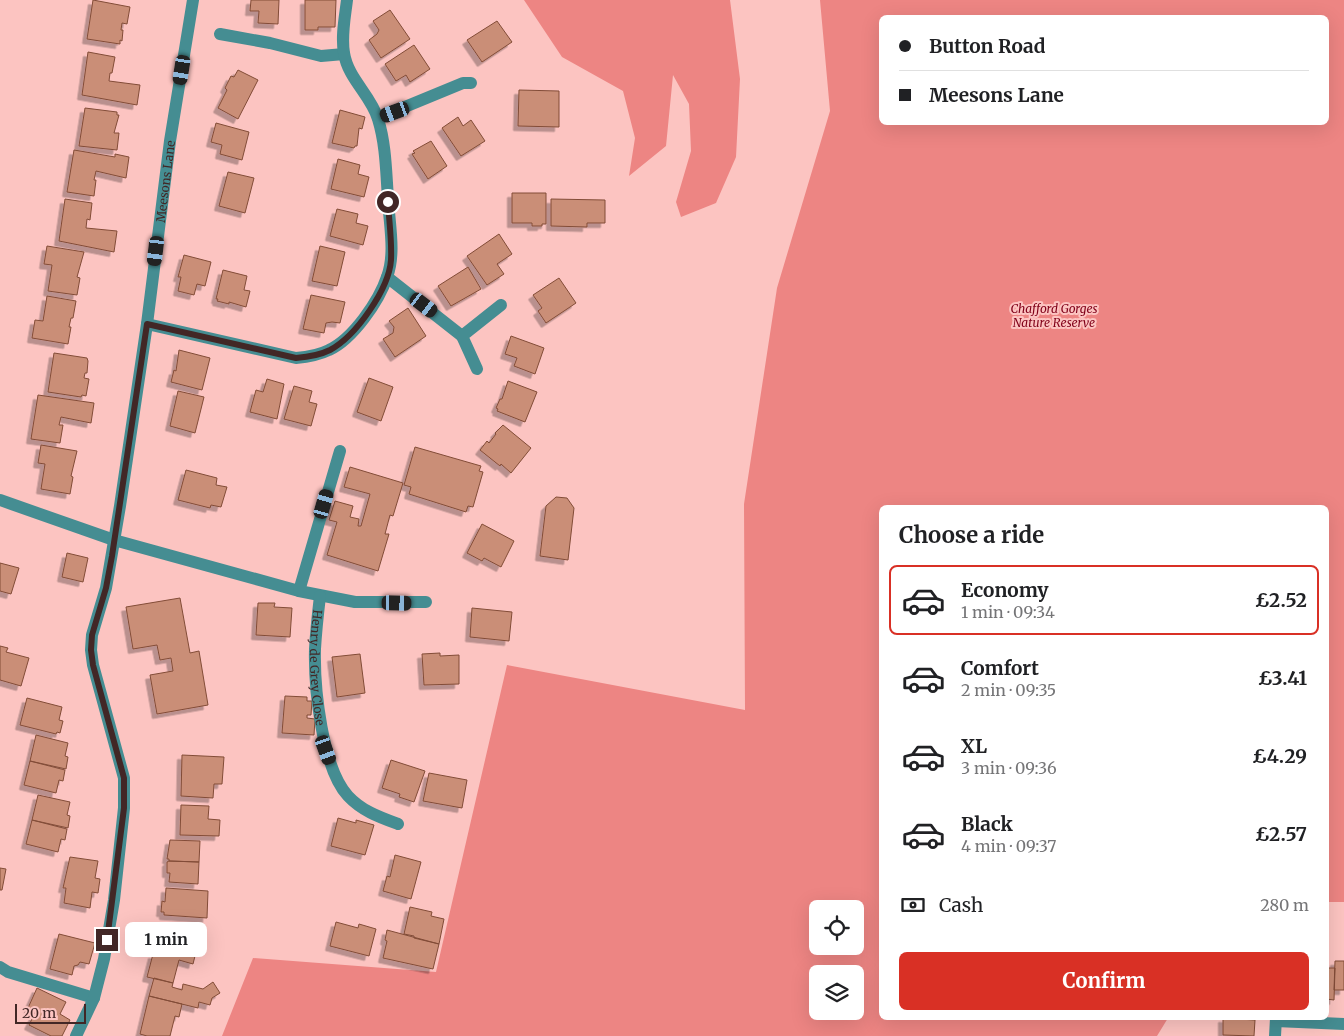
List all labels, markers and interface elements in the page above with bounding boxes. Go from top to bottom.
text: Button Road [929,34,1046,58]
car [172,54,191,86]
text: Meesons Lane [929,83,1064,107]
car [378,100,411,124]
street label: Meesons Lane [152,139,178,223]
route start [377,191,399,213]
car [146,235,165,267]
car [407,290,440,320]
park label: Chafford Gorges Nature Reserve [1010,301,1098,330]
car [312,488,335,520]
text: Choose a ride [899,521,1044,549]
icon: car [901,578,946,623]
text: Economy [961,578,1049,602]
text: £2.52 [1255,588,1307,612]
car [381,595,412,611]
text: 1 min · 09:34 [961,602,1055,622]
street label: Henry de Grey Close [307,609,329,727]
icon: car [901,656,946,701]
text: Comfort [961,656,1039,680]
text: £3.41 [1258,666,1307,690]
text: 2 min · 09:35 [961,680,1056,700]
car [313,733,338,767]
icon: car [901,734,946,779]
text: XL [961,734,987,758]
text: £4.29 [1252,744,1307,768]
text: 3 min · 09:36 [961,758,1057,778]
icon: car [901,812,946,857]
text: Black [961,812,1013,836]
text: £2.57 [1255,822,1307,846]
text: 4 min · 09:37 [961,836,1056,856]
icon: cash [899,891,927,919]
text: Cash [939,893,983,917]
text: 280 m [1260,895,1309,915]
map controls [809,900,864,1020]
button: locate [809,900,864,955]
callout: 1 min [124,922,207,958]
route end [96,929,118,951]
text: 1 min [144,929,188,949]
button: Confirm [899,952,1309,1010]
button: layers [809,965,864,1020]
scale bar [15,1001,86,1024]
text: 20 m [22,1004,56,1022]

